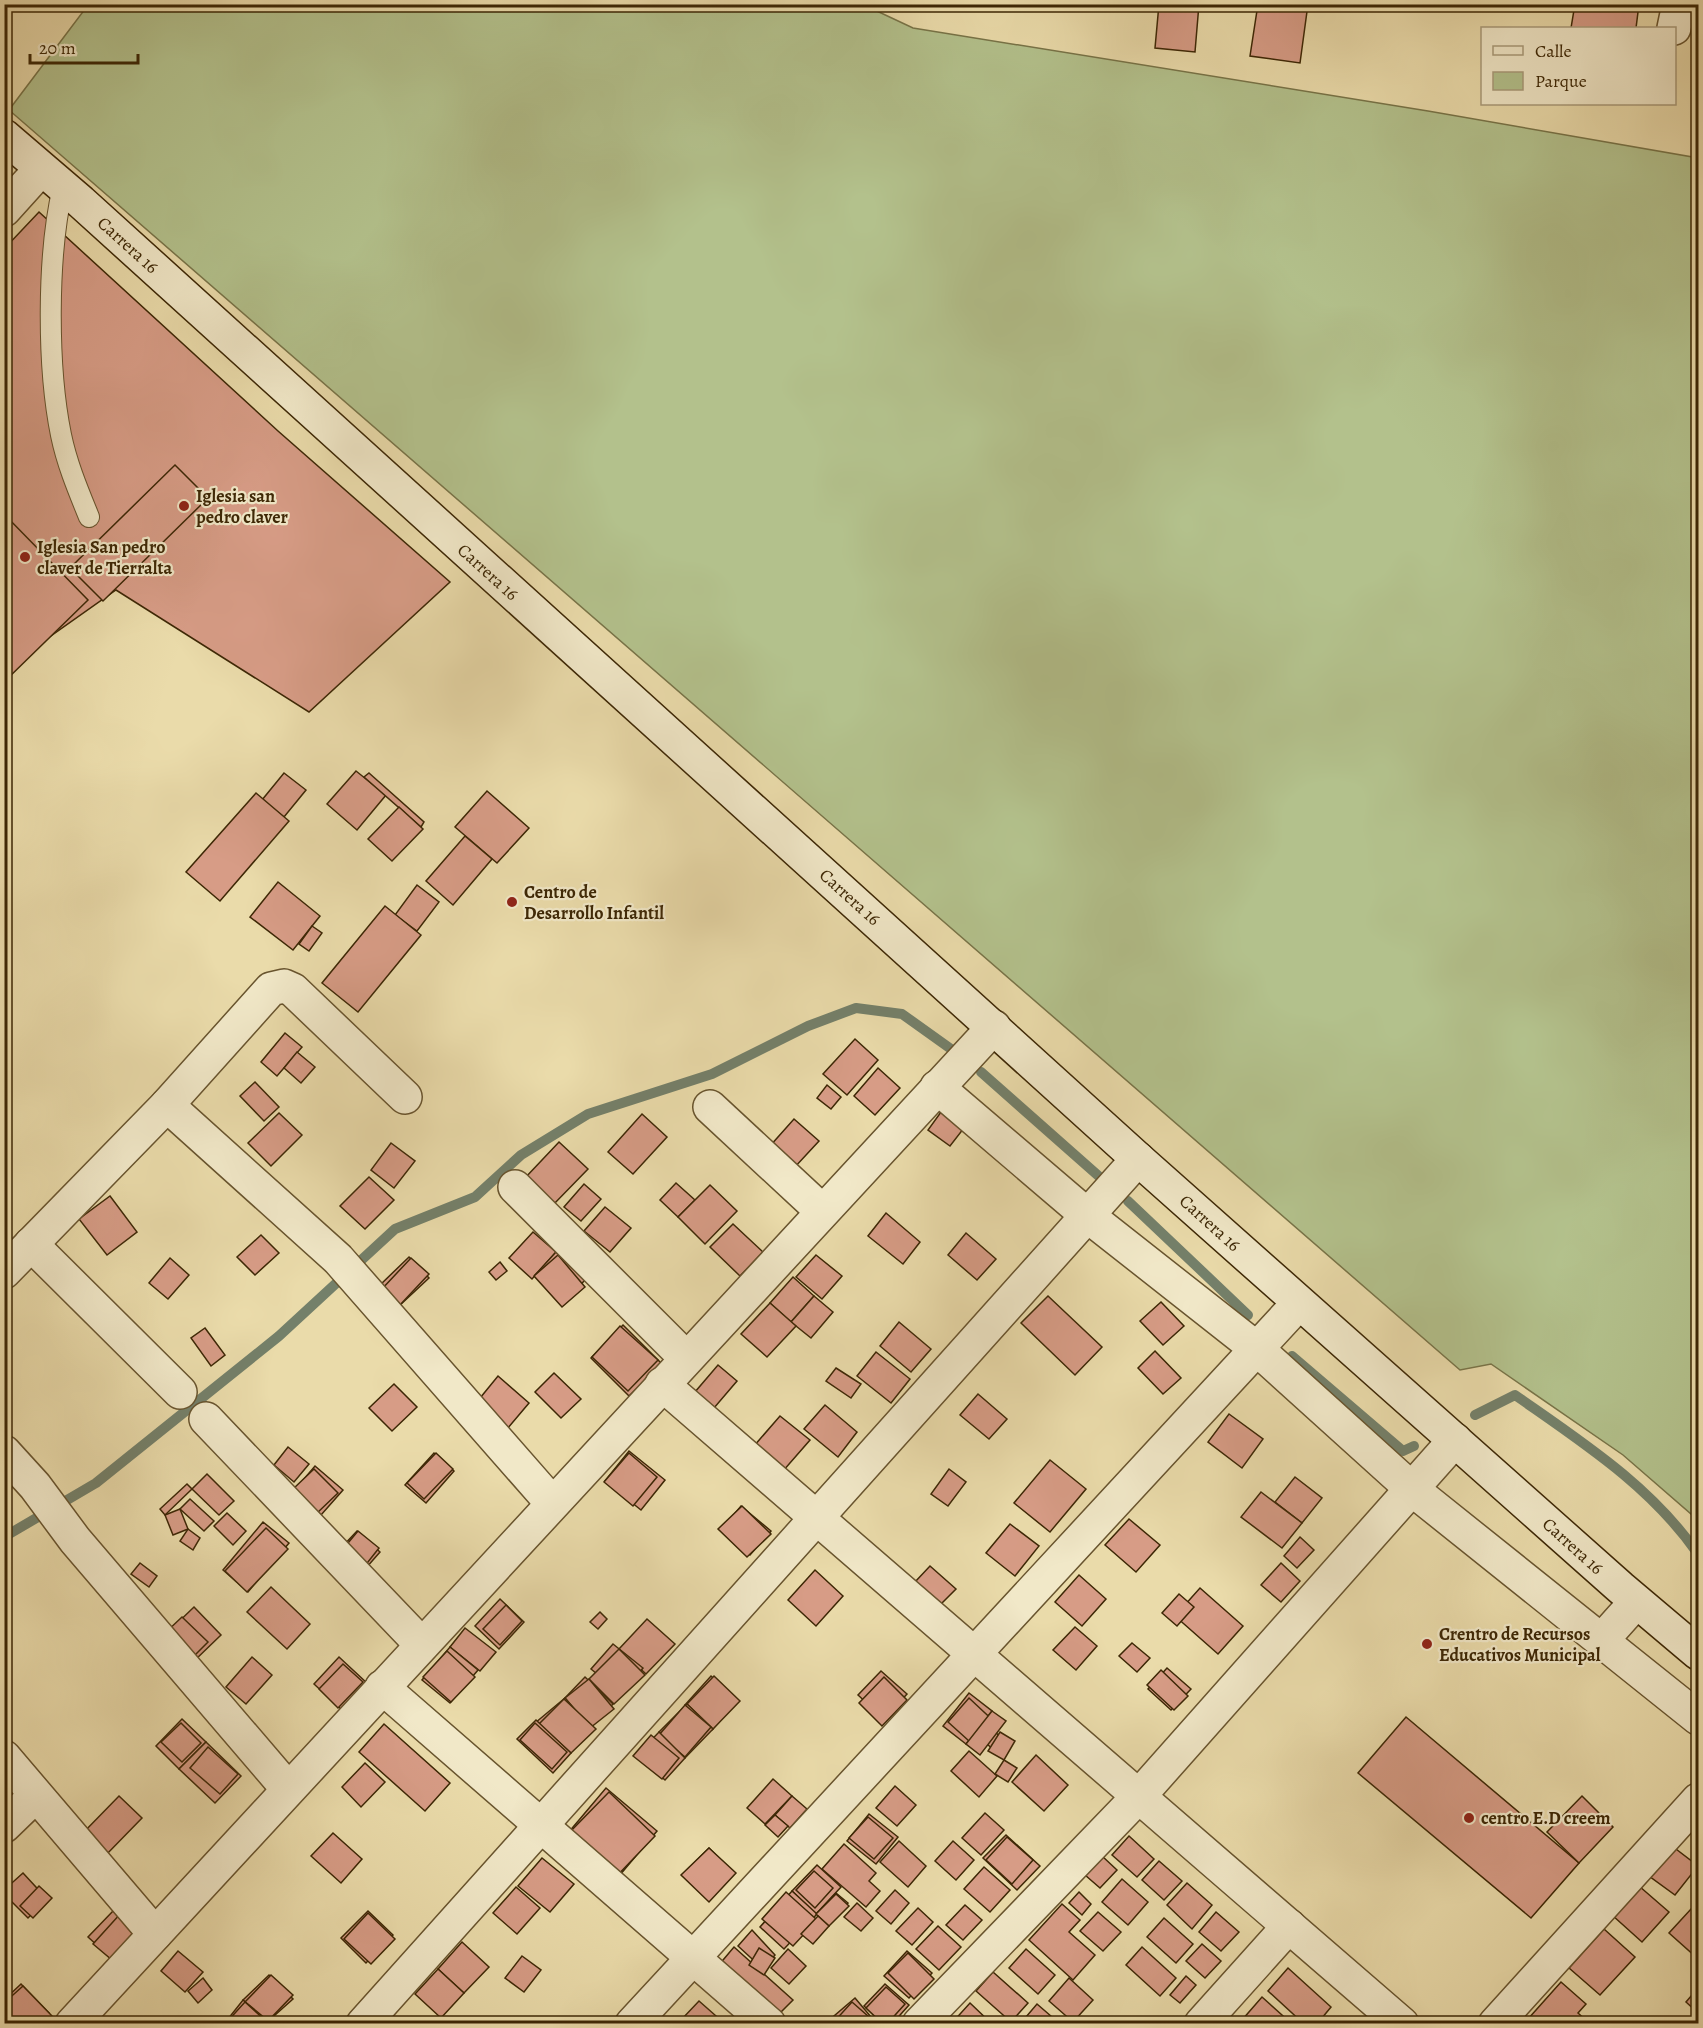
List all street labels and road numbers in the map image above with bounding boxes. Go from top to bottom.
street label: Carrera 16 [92,211,164,279]
street label: Carrera 16 [452,538,524,606]
street label: Carrera 16 [814,863,886,931]
street label: Carrera 16 [1174,1189,1246,1257]
street label: Carrera 16 [1537,1512,1609,1580]

